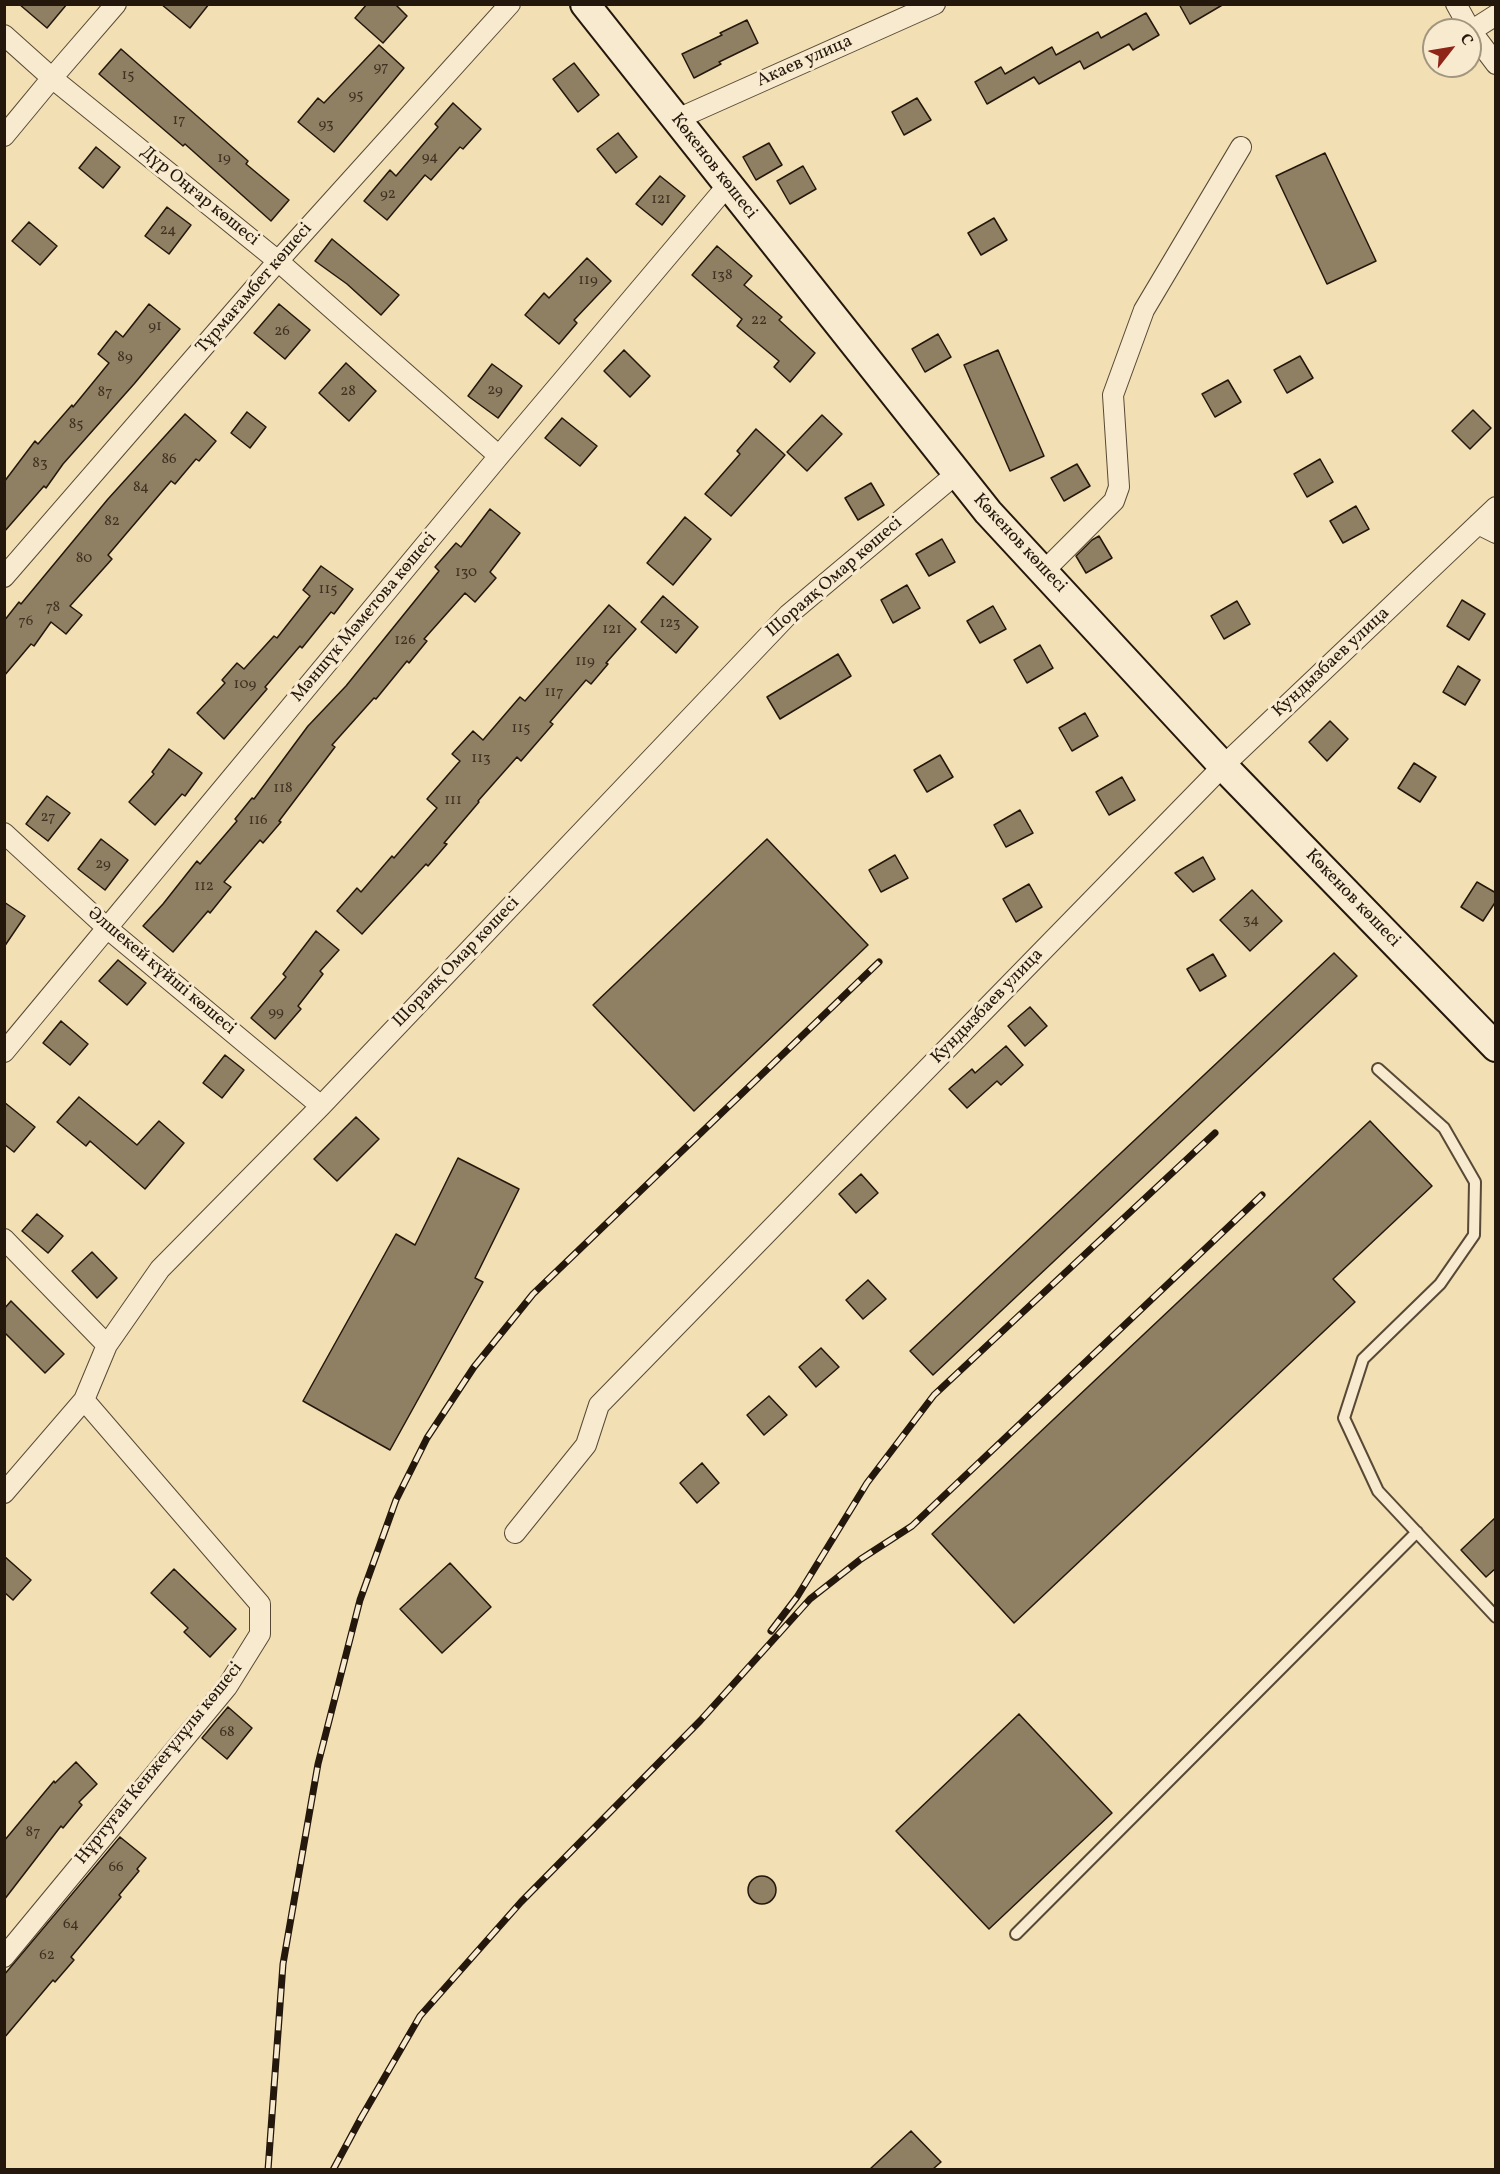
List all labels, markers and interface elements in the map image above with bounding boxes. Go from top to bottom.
north arrow [1422,18,1482,78]
text: С [1454,30,1478,50]
street label: Акаев улица [754,31,856,93]
house number: 97 [373,59,389,77]
house number: 15 [121,67,135,85]
house number: 95 [349,87,363,105]
street label: Көкенов көшесі [665,110,761,224]
house number: 17 [172,112,186,130]
house number: 93 [318,116,334,134]
street label: Дүр Оңғар көшесі [135,142,263,252]
house number: 94 [422,149,438,167]
house number: 19 [217,150,231,168]
house number: 92 [380,186,396,204]
house number: 121 [651,191,671,209]
street label: Тұрмағамбет көшесі [192,219,318,359]
house number: 24 [160,222,176,240]
house number: 138 [711,267,733,285]
house number: 119 [578,272,598,290]
house number: 22 [751,312,767,330]
house number: 91 [148,318,162,336]
house number: 26 [274,323,290,341]
house number: 89 [117,349,133,367]
house number: 29 [487,382,503,400]
house number: 28 [340,383,356,401]
house number: 87 [98,384,112,402]
house number: 85 [69,416,83,434]
house number: 86 [161,451,177,469]
house number: 83 [32,455,48,473]
house number: 84 [133,479,149,497]
street label: Көкенов көшесі [967,490,1071,598]
house number: 82 [104,513,120,531]
street label: Шораяқ Омар көшесі [763,513,907,643]
street label: Мәншүк Мәметова көшесі [288,529,442,707]
house number: 80 [76,550,92,568]
house number: 130 [455,564,477,582]
house number: 115 [319,581,337,599]
house number: 78 [46,599,60,617]
street label: Кундызбаев улица [1269,603,1395,723]
house number: 76 [19,613,33,631]
house number: 123 [659,615,681,633]
house number: 121 [602,621,622,639]
house number: 126 [394,632,416,650]
house number: 119 [575,653,595,671]
house number: 109 [234,676,256,694]
house number: 117 [545,684,563,702]
house number: 115 [512,720,530,738]
house number: 113 [471,750,491,768]
house number: 118 [273,780,293,798]
house number: 111 [444,792,462,810]
house number: 27 [41,809,55,827]
house number: 116 [248,812,268,830]
street label: Көкенов көшесі [1300,845,1404,953]
house number: 29 [95,856,111,874]
house number: 112 [194,878,214,896]
street label: Шораяқ Омар көшесі [389,893,525,1033]
street label: Әлшекей күйші көшесі [82,904,240,1040]
house number: 34 [1243,912,1259,930]
street label: Кундызбаев улица [927,945,1049,1069]
house number: 99 [268,1004,284,1022]
street label: Нұртуған Кенжеғұлұлы көшесі [72,1659,248,1869]
house number: 68 [219,1724,235,1742]
house number: 87 [26,1824,40,1842]
house number: 66 [108,1859,124,1877]
house number: 64 [63,1916,79,1934]
house number: 62 [39,1947,55,1965]

